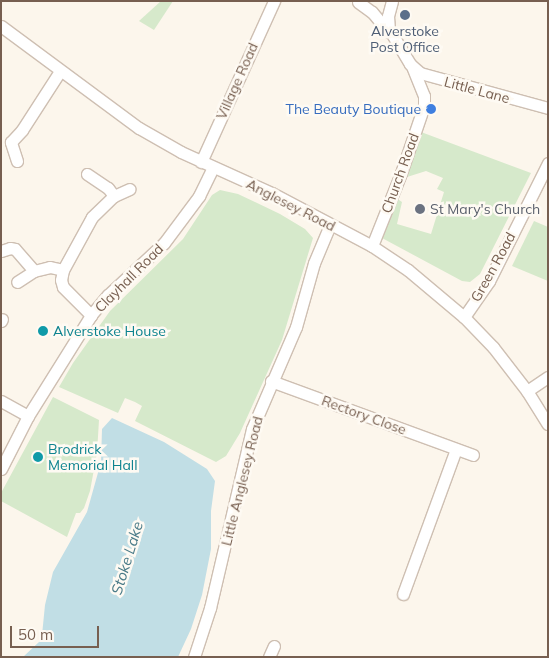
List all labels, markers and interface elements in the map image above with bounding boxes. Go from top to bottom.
marker: Alverstoke Post Office [399,9,411,21]
place label: Alverstoke Post Office [370,23,440,56]
street label: Village Road [213,40,261,122]
street label: Little Lane [442,73,512,107]
place label: The Beauty Boutique [285,101,421,117]
marker: The Beauty Boutique [425,103,437,115]
street label: Church Road [378,131,422,215]
street label: Anglesey Road [244,175,338,235]
place label: St Mary's Church [430,201,540,217]
marker: St Mary's Church [414,203,426,215]
street label: Green Road [467,229,519,305]
street label: Clayhall Road [91,240,167,316]
place label: Alverstoke House [53,323,166,339]
marker: Alverstoke House [37,325,49,337]
street label: Rectory Close [319,392,409,438]
street label: Little Anglesey Road [218,414,266,548]
place label: Brodrick Memorial Hall [48,441,138,474]
marker: Brodrick Memorial Hall [32,451,44,463]
water label: Stoke Lake [107,519,147,597]
scale bar [12,616,101,648]
text: 50 m [18,625,53,644]

